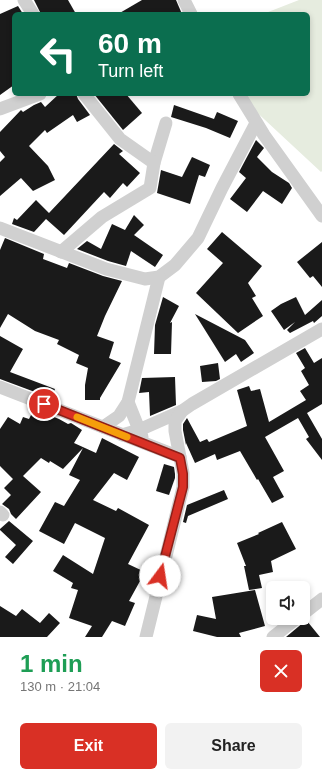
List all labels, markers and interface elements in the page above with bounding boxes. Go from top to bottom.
icon: left [32,28,84,80]
text: 60 m [98,28,162,59]
text: Turn left [98,61,163,81]
pin [27,387,61,421]
icon: arrive [33,393,55,415]
position arrow [139,555,181,597]
map controls [266,581,310,625]
button: sound [266,581,310,625]
text: 1 min [20,650,83,677]
button: close [260,650,302,692]
text: 130 m · 21:04 [20,679,100,694]
button: Exit [20,723,157,769]
button: Share [165,723,302,769]

